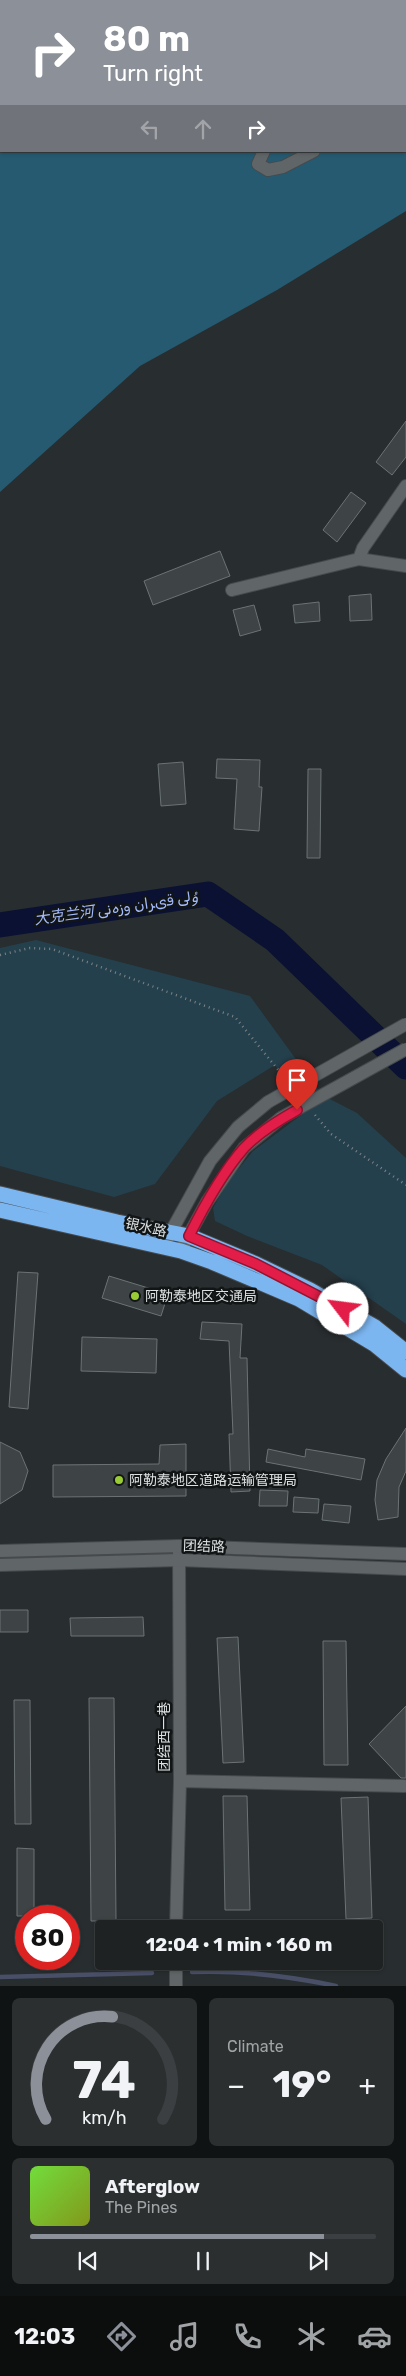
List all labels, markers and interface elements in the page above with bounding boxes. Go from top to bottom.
text: 80 m [103,18,190,60]
icon: right [20,20,85,85]
text: Turn right [103,60,203,87]
icon: left [136,115,164,143]
icon: ahead [189,115,217,143]
icon: right [242,115,270,143]
water label: 大克兰河 ۇلى قىران وزەنى [33,887,200,929]
pin [276,1059,318,1110]
icon: arrive [283,1066,311,1094]
street label: 银水路 [124,1214,168,1240]
position arrow [316,1282,368,1334]
place label: 阿勒泰地区交通局 [145,1288,257,1305]
marker: 阿勒泰地区交通局 [129,1290,141,1302]
place label: 阿勒泰地区道路运输管理局 [129,1472,297,1489]
marker: 阿勒泰地区道路运输管理局 [113,1474,125,1486]
street label: 团结路 [183,1537,225,1556]
street label: 团结西一巷 [156,1702,173,1772]
speed limit sign: 80 [15,1905,80,1970]
text: 12:04 · 1 min · 160 m [146,1933,332,1956]
text: Climate [227,2037,284,2056]
text: 74 [73,2049,136,2111]
text: 19° [272,2061,331,2107]
text: − [227,2069,245,2102]
text: + [359,2069,376,2102]
text: km/h [82,2107,127,2128]
text: Afterglow [105,2175,200,2198]
text: The Pines [105,2198,178,2217]
icon: previous [74,2247,102,2275]
icon: pause [189,2247,217,2275]
icon: next [304,2247,332,2275]
icon: directions [104,2319,139,2354]
icon: music [167,2319,202,2354]
icon: phone [230,2319,265,2354]
icon: climate [294,2319,329,2354]
icon: car [357,2319,392,2354]
text: 12:03 [14,2323,75,2350]

